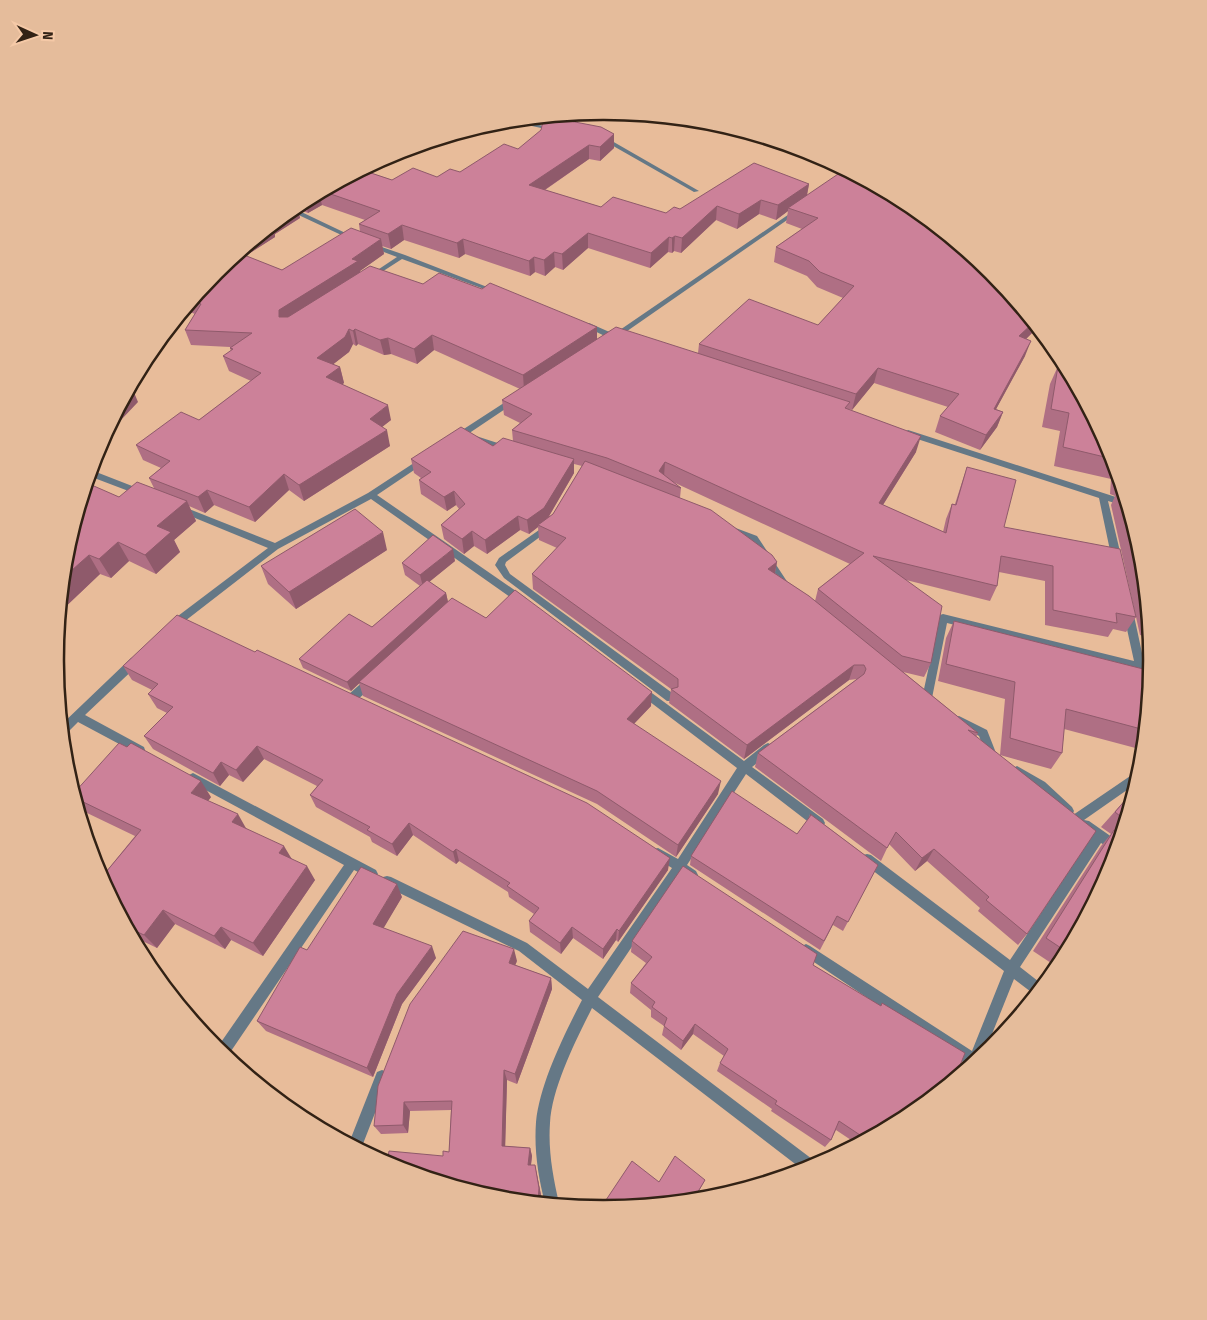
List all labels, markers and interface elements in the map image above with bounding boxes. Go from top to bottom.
north arrow [10,10,60,60]
text: N [39,31,56,40]

